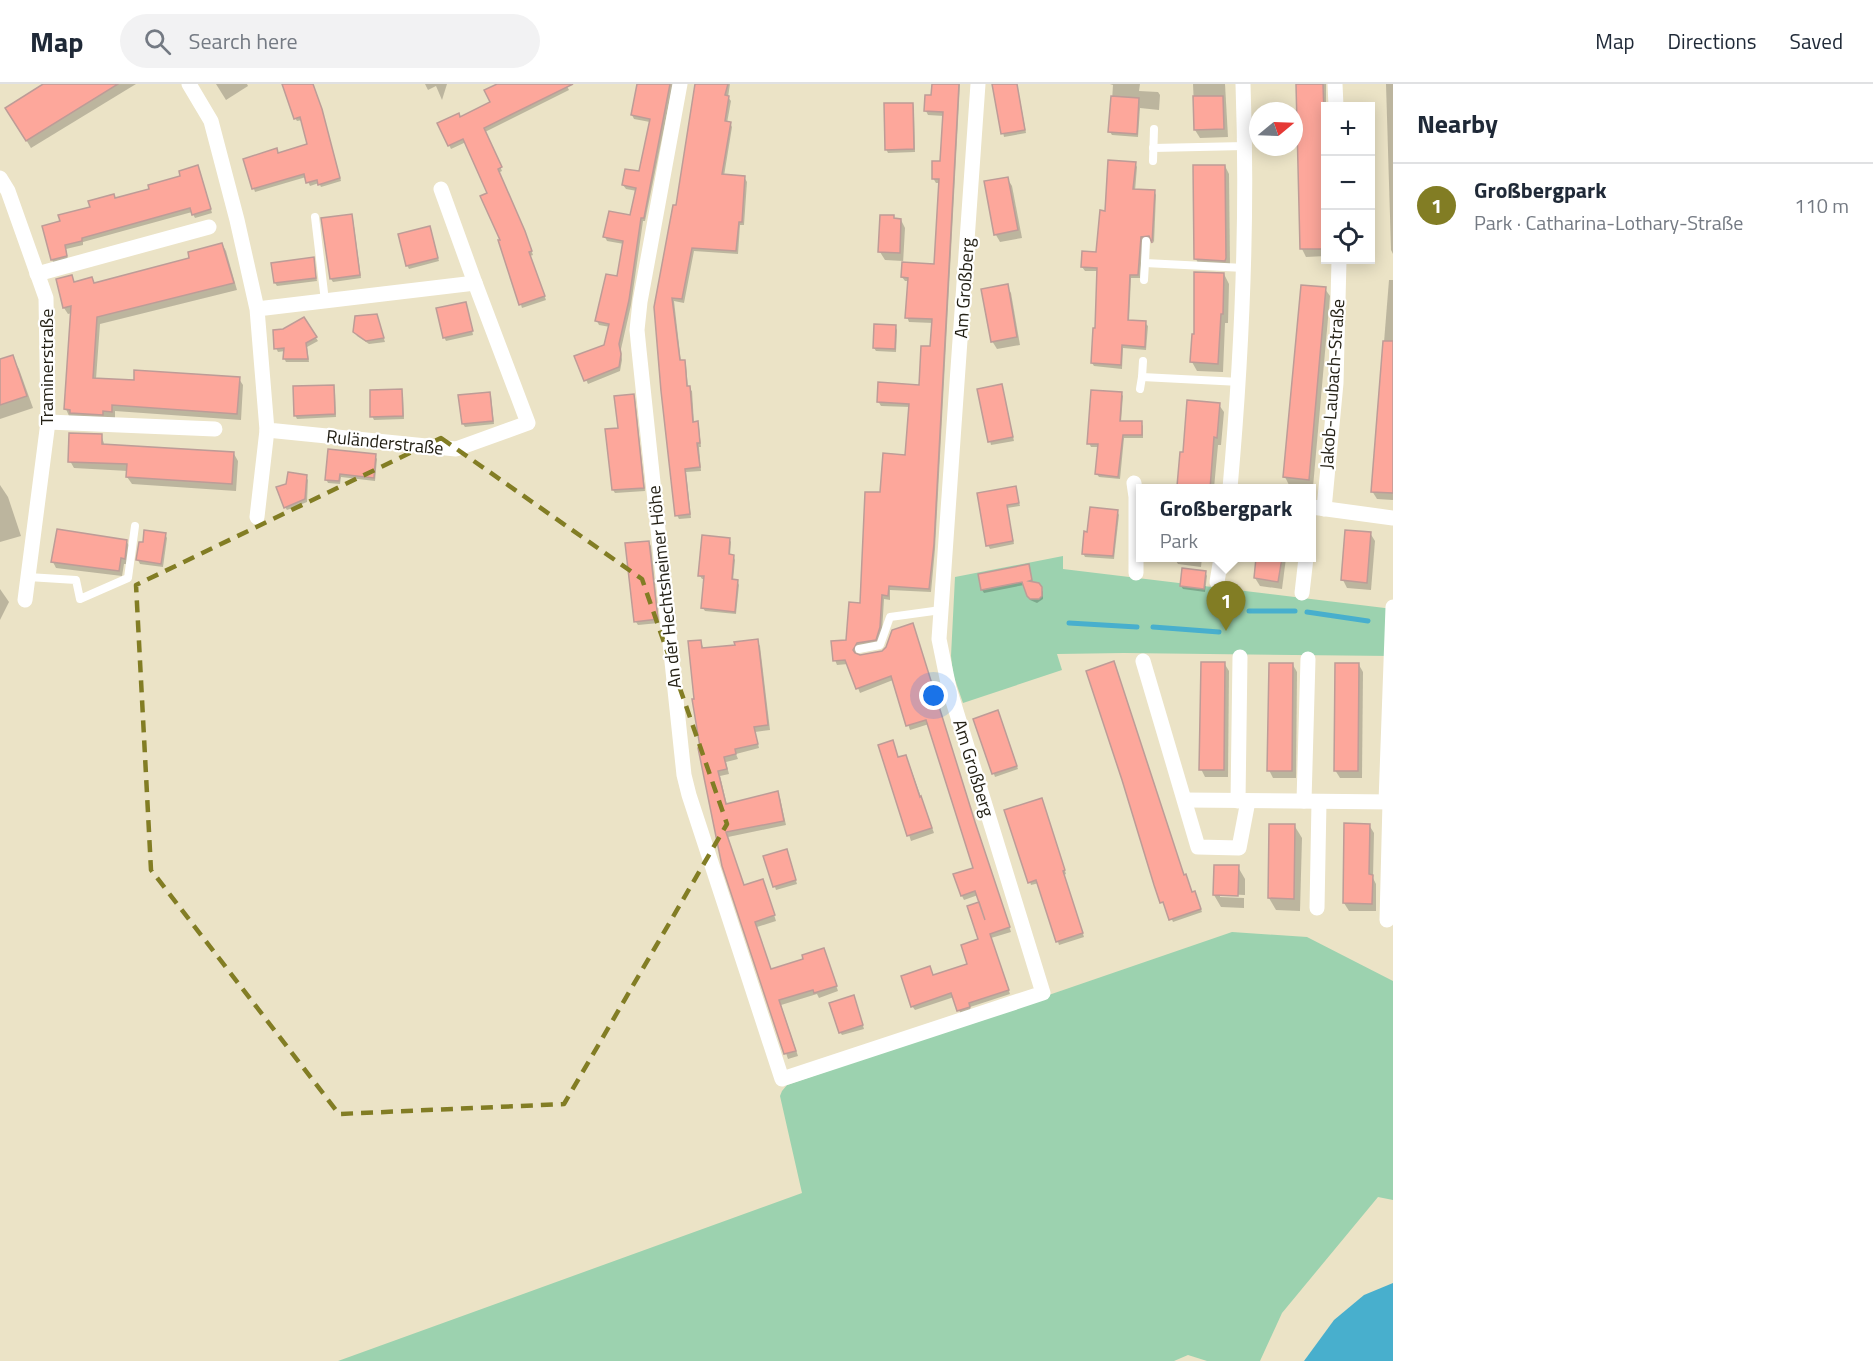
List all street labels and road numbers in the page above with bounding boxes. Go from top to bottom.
street label: Am Großberg [947,237,981,339]
street label: Jakob-Laubach-Straße [1313,298,1351,470]
street label: Traminerstraße [33,309,60,425]
street label: Ruländerstraße [325,422,445,462]
street label: An der Hechtsheimer Höhe [640,484,688,690]
street label: Am Großberg [946,716,1002,820]

